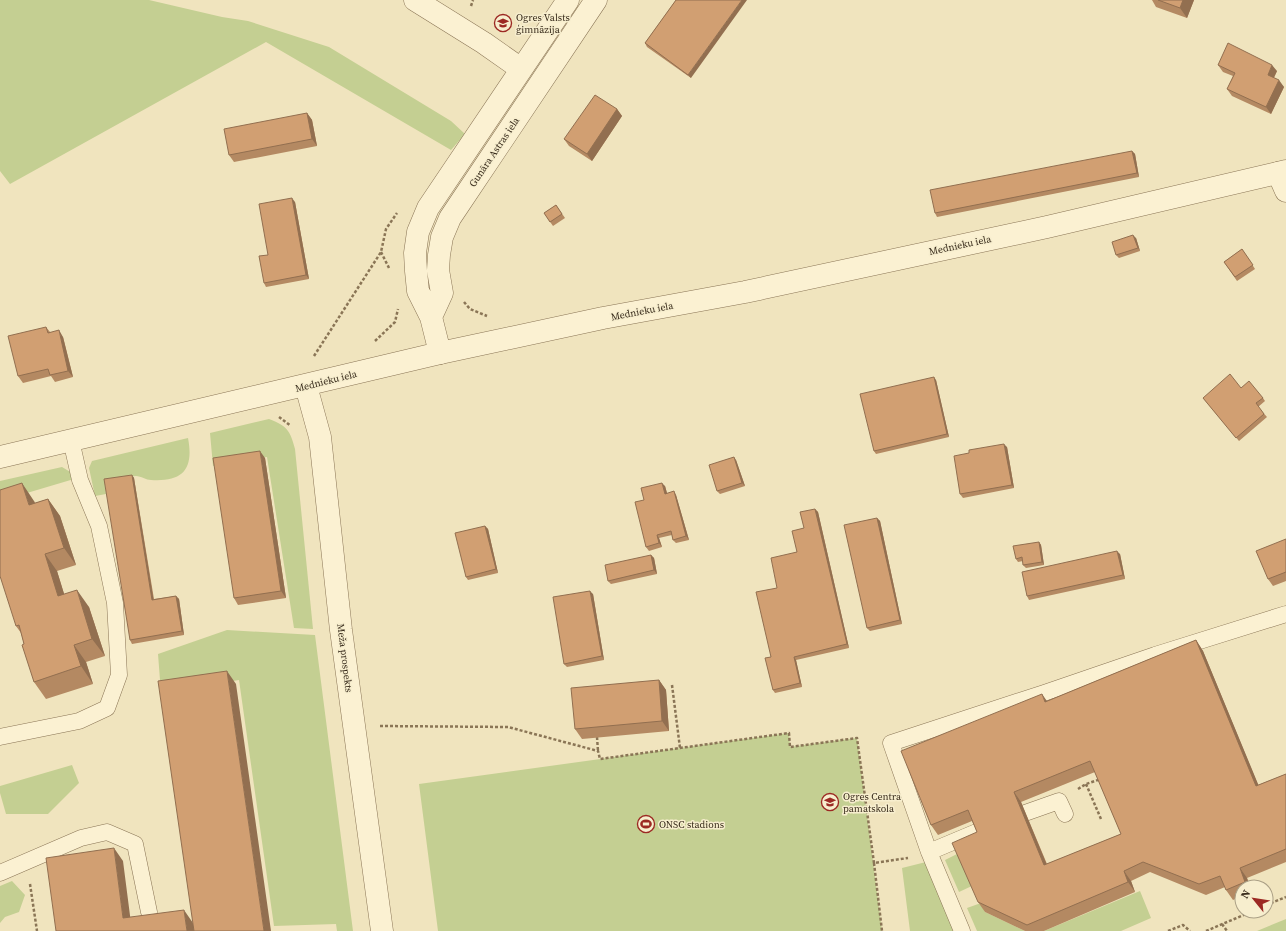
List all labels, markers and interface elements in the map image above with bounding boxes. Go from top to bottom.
place label: Ogres Valsts ģimnāzija [516,11,570,36]
school or university icon: Ogres Valsts ģimnāzija [493,13,513,33]
street label: Gunāra Astras iela [466,114,523,189]
street label: Mednieku iela [928,232,993,258]
street label: Mednieku iela [610,298,675,323]
street label: Mednieku iela [294,367,359,395]
street label: Meža prospekts [334,623,356,693]
place label: Ogres Centra pamatskola [843,790,902,815]
school or university icon: Ogres Centra pamatskola [820,792,840,812]
sports icon: ONSC stadions [636,814,656,834]
place label: ONSC stadions [659,818,724,831]
north arrow [1234,879,1274,919]
text: N [1237,887,1254,901]

